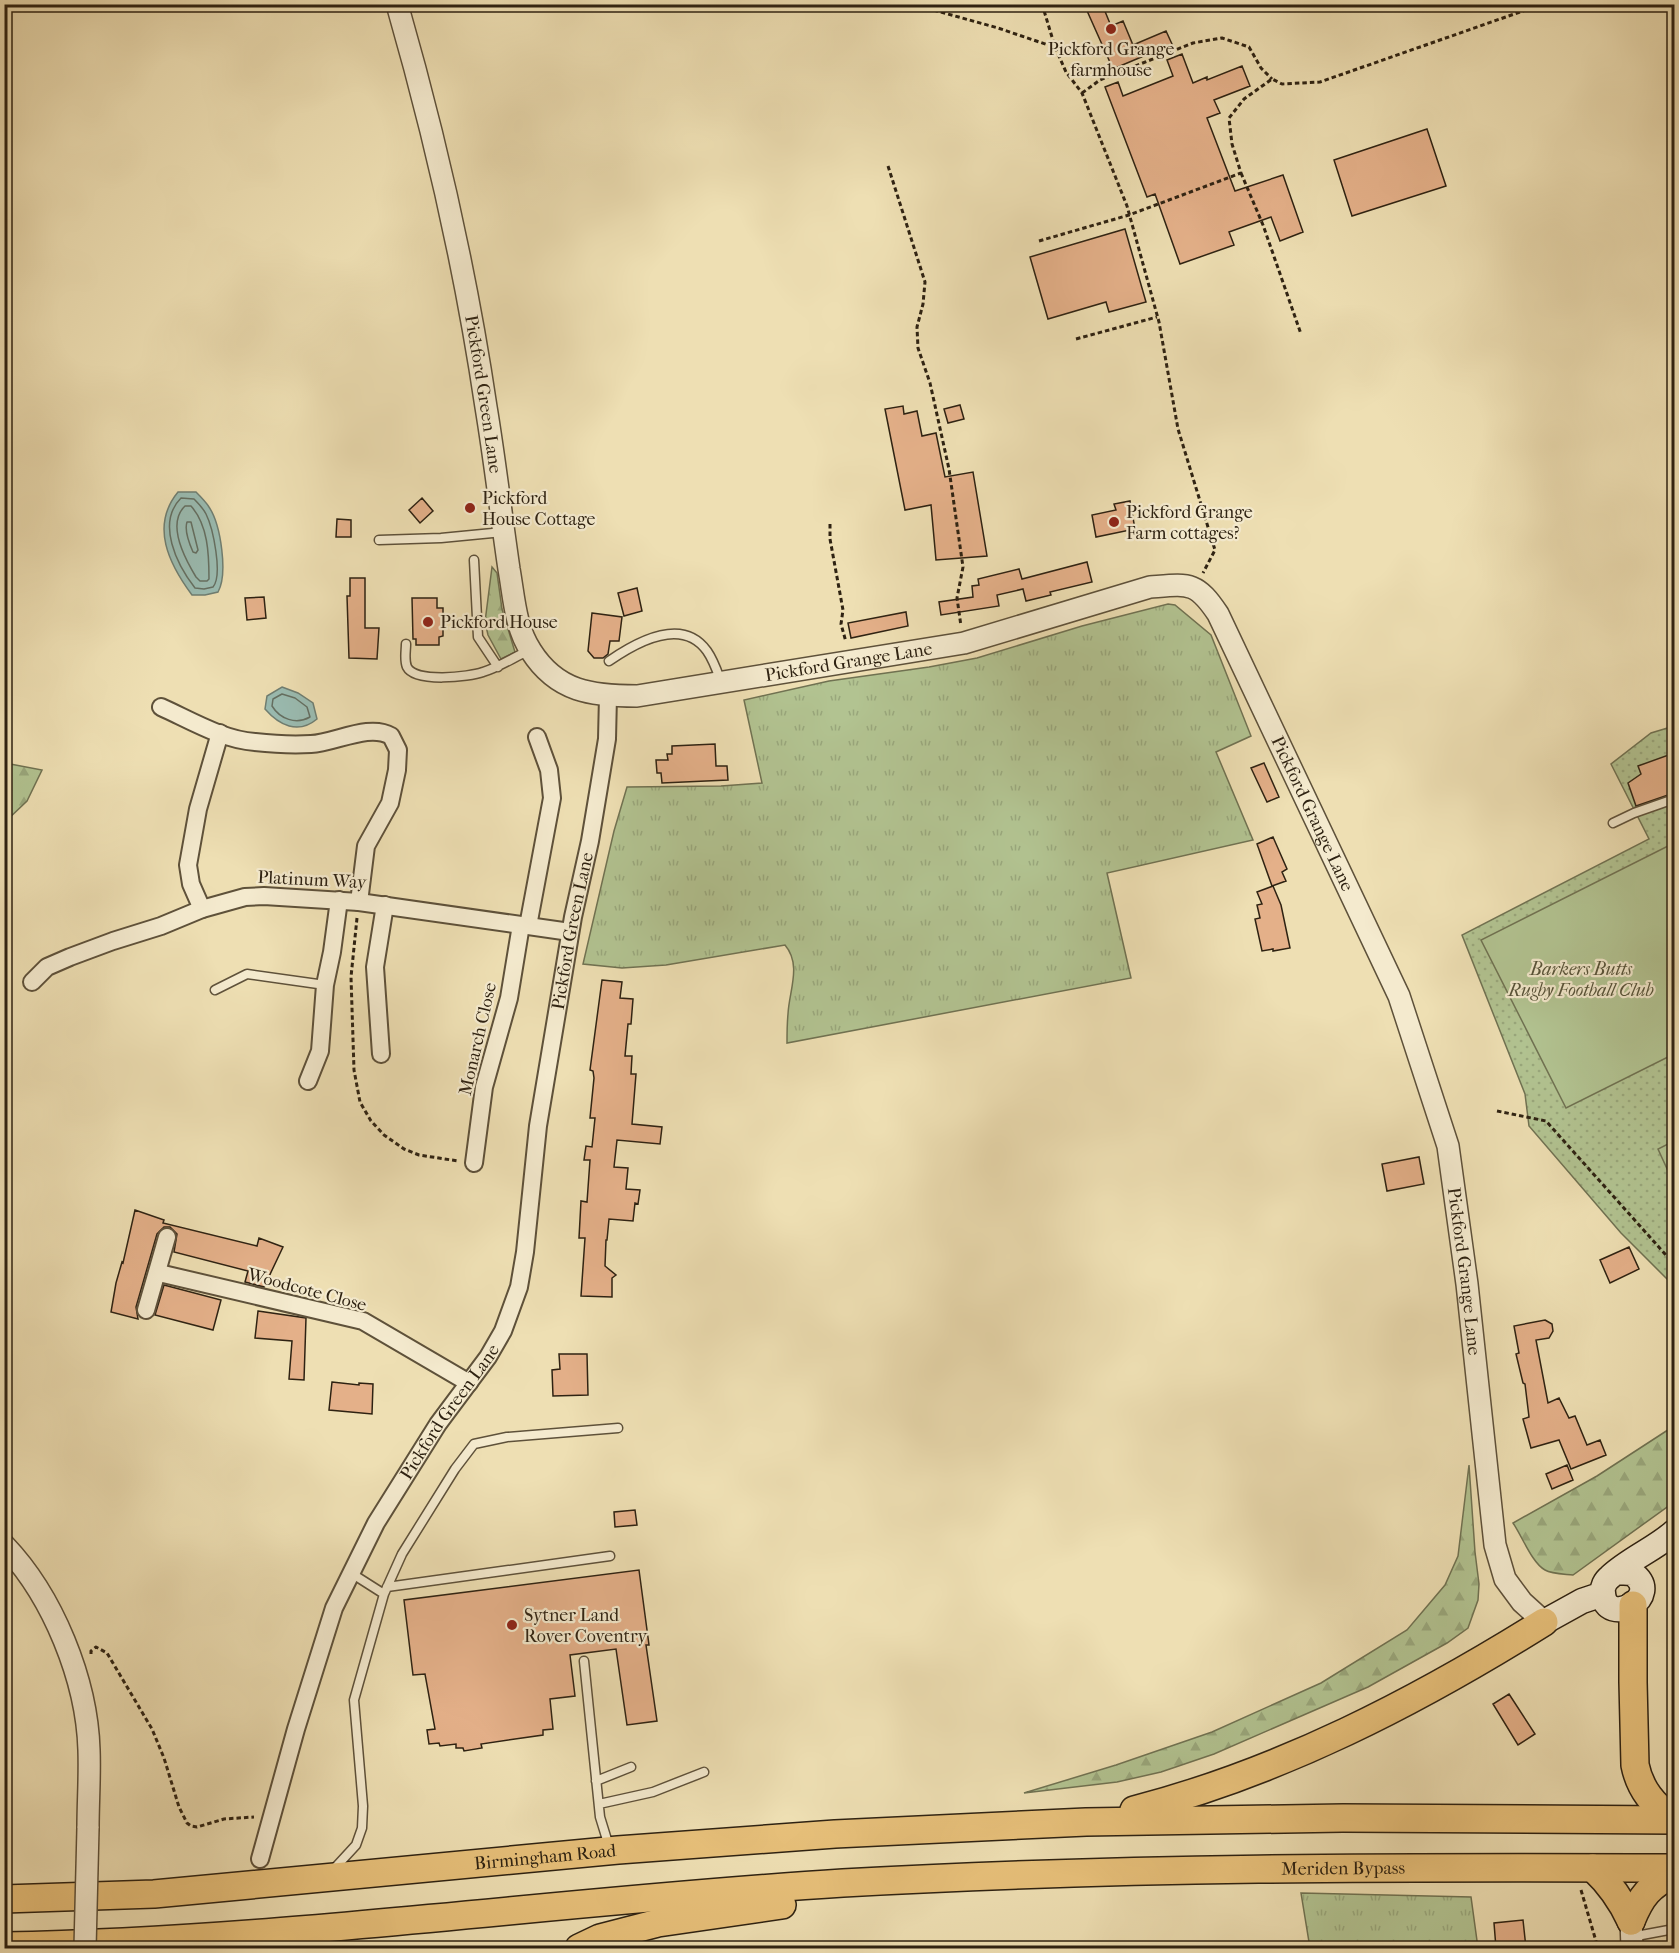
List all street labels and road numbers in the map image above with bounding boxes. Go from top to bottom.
street label: Pickford Green Lane [460,313,506,475]
street label: Pickford Grange Lane [763,638,934,686]
street label: Pickford Grange Lane [1267,733,1358,895]
street label: Pickford Green Lane [547,850,598,1011]
street label: Platinum Way [257,867,368,893]
street label: Monarch Close [455,980,501,1097]
street label: Pickford Grange Lane [1443,1186,1485,1356]
street label: Woodcote Close [244,1264,369,1316]
street label: Pickford Green Lane [395,1340,504,1483]
street label: Birmingham Road [473,1840,617,1874]
street label: Meriden Bypass [1281,1857,1405,1879]

